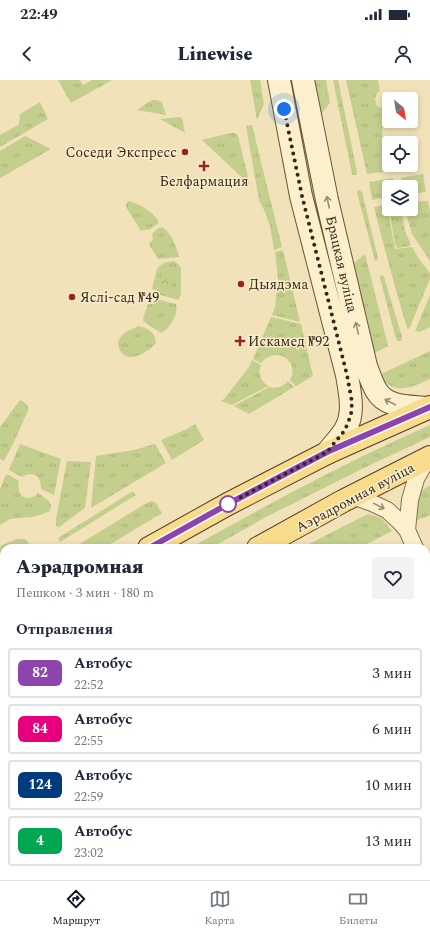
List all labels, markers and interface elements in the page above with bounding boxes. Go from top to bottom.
text: 22:49 [20,3,58,26]
text: Linewise [178,41,252,68]
icon: back [16,43,38,65]
icon: person [392,43,414,65]
north arrow [382,92,418,128]
map controls [382,92,418,216]
your location [274,99,294,119]
button: locate [382,136,418,172]
place label: Соседи Экспресс [65,142,177,163]
marker: Соседи Экспресс [180,147,190,157]
marker: Белфармация [199,161,209,171]
place label: Белфармация [160,171,248,192]
button: layers [382,180,418,216]
one-way arrow [323,196,331,209]
street label: Брацкая вуліца [320,214,363,315]
place label: Дыядэма [249,274,308,295]
marker: Дыядэма [236,279,246,289]
place label: Яслі-сад №49 [80,287,159,308]
marker: Яслі-сад №49 [67,292,77,302]
one-way arrow [352,322,360,335]
place label: Искамед №92 [248,331,329,352]
marker: Искамед №92 [235,336,245,346]
one-way arrow [384,398,396,405]
street label: Аэрадромная вуліца [292,457,419,538]
unlabelled marker [219,495,237,513]
one-way arrow [372,503,384,510]
text: Аэрадромная [16,553,144,582]
button: heart [372,557,414,599]
text: Пешком · 3 мин · 180 m [16,583,154,603]
text: Отправления [16,618,113,641]
text: Автобус [74,652,133,675]
text: 82 [32,662,48,683]
text: 3 мин [372,662,412,685]
text: 22:52 [74,675,103,695]
text: Автобус [74,708,133,731]
text: 84 [32,718,48,739]
text: 6 мин [372,718,412,741]
text: 22:55 [74,731,103,751]
text: Автобус [74,764,133,787]
text: 124 [28,774,52,795]
text: 10 мин [365,774,412,797]
text: 22:59 [74,787,103,807]
text: Автобус [74,820,133,843]
text: 4 [36,830,44,851]
text: 13 мин [365,830,412,853]
text: 23:02 [74,843,103,863]
tab: Маршрут [52,888,100,929]
tab: Карта [205,888,235,929]
tab: Билеты [339,888,378,929]

